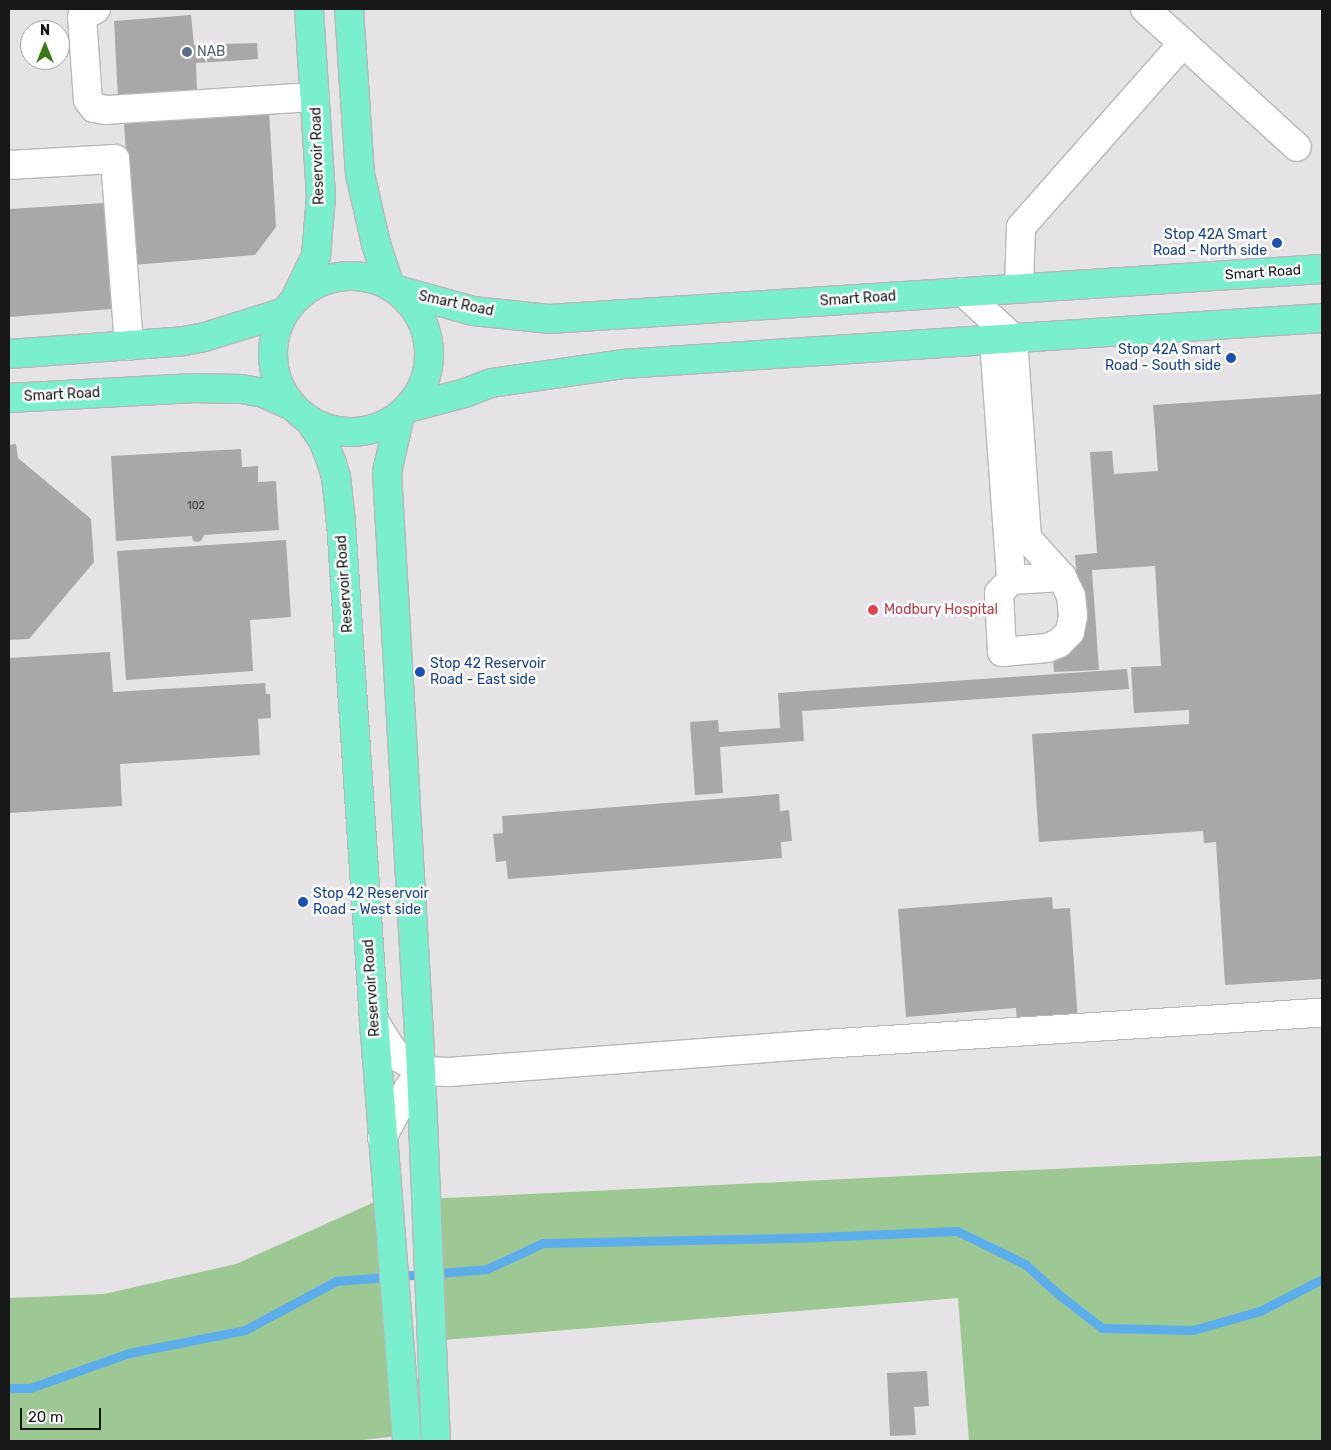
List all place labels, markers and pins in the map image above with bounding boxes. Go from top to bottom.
place label: NAB [197,44,225,60]
marker: NAB [181,46,193,58]
place label: Stop 42A Smart Road - North side [1153,227,1267,260]
marker: Stop 42A Smart Road - North side [1271,237,1283,249]
place label: Stop 42A Smart Road - South side [1105,342,1221,374]
marker: Stop 42A Smart Road - South side [1225,352,1237,364]
place label: Modbury Hospital [884,602,998,618]
marker: Modbury Hospital [866,603,880,617]
place label: Stop 42 Reservoir Road - East side [430,656,546,689]
marker: Stop 42 Reservoir Road - East side [414,666,426,678]
place label: Stop 42 Reservoir Road - West side [313,886,429,919]
marker: Stop 42 Reservoir Road - West side [297,896,309,908]

